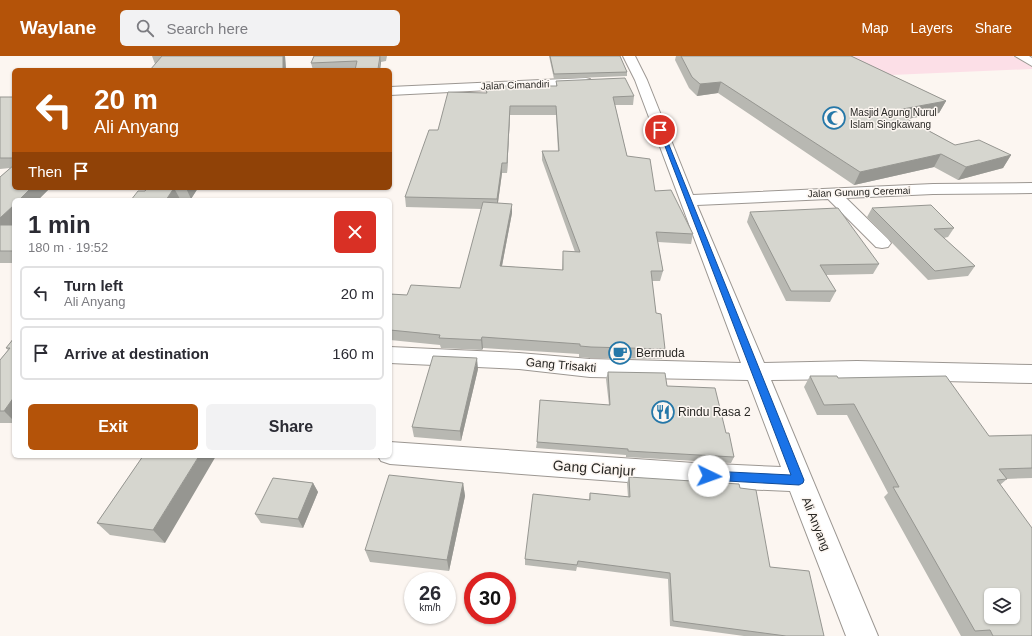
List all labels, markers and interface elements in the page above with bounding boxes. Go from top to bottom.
search box [120,10,400,46]
text: Waylane [20,17,96,38]
icon: search [134,17,156,39]
text: Search here [166,20,248,37]
text: Map [861,20,889,36]
text: Layers [911,20,953,36]
text: Share [975,20,1012,36]
street label: Jalan Cimandiri [480,78,550,92]
icon: left [28,84,80,136]
text: 20 m [94,84,158,115]
mosque icon: Masjid Agung Nurul Islam Singkawang [821,105,847,131]
place label: Masjid Agung Nurul Islam Singkawang [850,107,937,130]
pin [643,113,677,147]
text: Ali Anyang [94,117,179,137]
icon: arrive [649,119,671,141]
icon: arrive [70,160,92,182]
text: Then [28,163,62,180]
street label: Jalan Gunung Ceremai [807,185,911,199]
text: 1 min [28,211,91,238]
button: close [334,211,376,253]
text: 180 m · 19:52 [28,240,108,255]
text: Turn left [64,277,123,294]
icon: left [30,282,52,304]
text: 20 m [341,285,374,302]
text: Ali Anyang [64,294,125,309]
cafe icon: Bermuda [607,340,633,366]
icon: arrive [30,342,52,364]
text: Arrive at destination [64,345,209,362]
text: 160 m [332,345,374,362]
place label: Bermuda [636,346,685,360]
street label: Gang Trisakti [525,355,597,375]
restaurant icon: Rindu Rasa 2 [650,399,676,425]
button: Exit [28,404,198,450]
button: Share [206,404,376,450]
place label: Rindu Rasa 2 [678,405,751,419]
position arrow [688,455,730,497]
street label: Gang Cianjur [552,457,636,479]
street label: Ali Anyang [799,495,833,553]
speed limit sign: 30 [464,572,516,624]
text: 26 [419,582,441,604]
map controls [984,588,1020,624]
button: layers [984,588,1020,624]
text: km/h [419,602,441,613]

